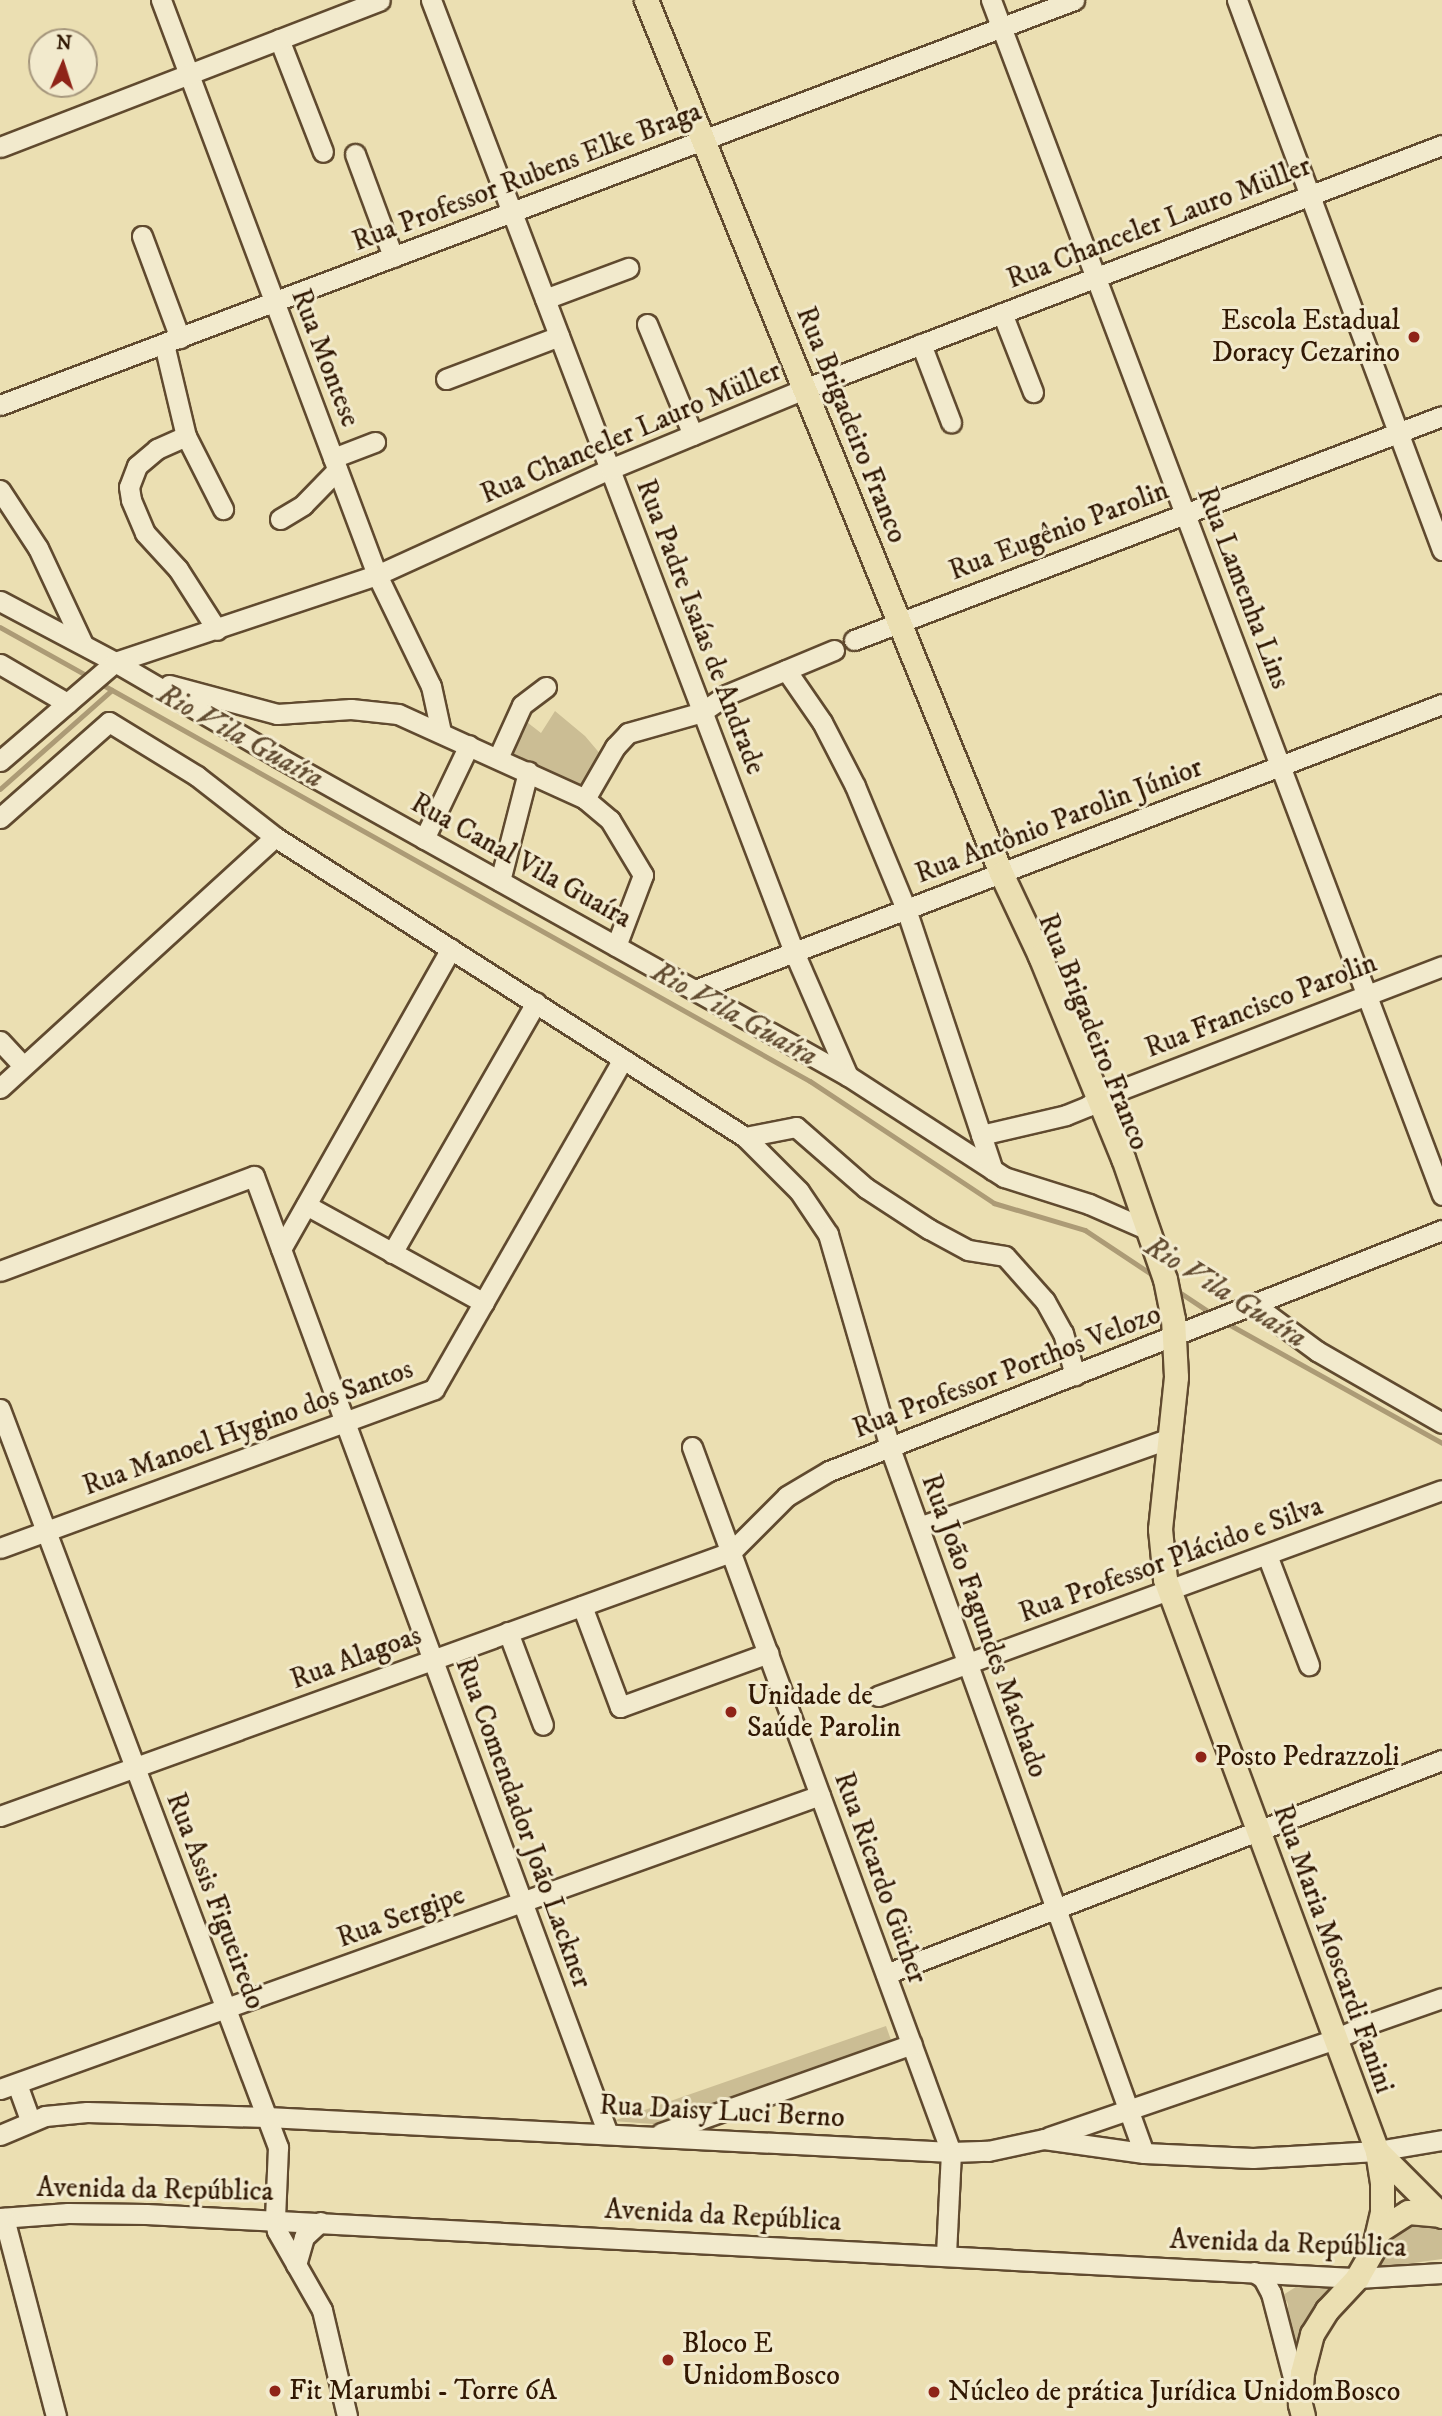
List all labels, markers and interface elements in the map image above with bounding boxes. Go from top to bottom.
north arrow [28,28,98,98]
text: N [56,32,72,55]
street label: Rua Professor Rubens Elke Braga [348,95,706,259]
street label: Rua Chanceler Lauro Müller [1002,149,1316,297]
street label: Rua Montese [283,284,367,432]
street label: Rua Brigadeiro Franco [788,302,914,548]
place label: Escola Estadual Doracy Cezarino [1212,304,1400,370]
marker: Escola Estadual Doracy Cezarino [1406,329,1422,345]
street label: Rua Chanceler Lauro Müller [476,354,786,512]
street label: Rua Eugênio Parolin [944,474,1174,588]
street label: Rua Padre Isaías de Andrade [628,475,772,779]
street label: Rua Lamenha Lins [1189,482,1297,694]
water label: Rio Vila Guaíra [151,677,329,797]
street label: Rua Antônio Parolin Júnior [911,751,1207,891]
street label: Rua Canal Vila Guaíra [405,786,637,936]
street label: Rua Brigadeiro Franco [1030,909,1156,1155]
street label: Rua Francisco Parolin [1140,946,1382,1066]
water label: Rio Vila Guaíra [645,955,823,1075]
water label: Rio Vila Guaíra [1137,1229,1313,1357]
street label: Rua Professor Porthos Velozo [848,1298,1166,1446]
street label: Rua Manoel Hygino dos Santos [78,1353,418,1503]
street label: Rua João Fagundes Machado [913,1470,1055,1782]
street label: Rua Professor Plácido e Silva [1015,1489,1327,1631]
street label: Rua Alagoas [286,1619,426,1697]
street label: Rua Comendador João Lackner [447,1653,599,1993]
place label: Unidade de Saúde Parolin [747,1679,901,1745]
marker: Unidade de Saúde Parolin [721,1702,741,1722]
place label: Posto Pedrazzoli [1215,1740,1399,1774]
marker: Posto Pedrazzoli [1193,1749,1209,1765]
street label: Rua Ricardo Güther [826,1768,934,1988]
street label: Rua Assis Figueiredo [158,1788,272,2014]
street label: Rua Maria Moscardi Fanini [1265,1800,1401,2098]
street label: Rua Sergipe [333,1878,469,1956]
street label: Rua Daisy Luci Berno [599,2089,845,2135]
street label: Avenida da República [36,2171,274,2209]
street label: Avenida da República [604,2193,842,2239]
street label: Avenida da República [1169,2223,1407,2265]
place label: Bloco E UnidomBosco [682,2327,840,2393]
marker: Bloco E UnidomBosco [660,2352,676,2368]
place label: Fit Marumbi - Torre 6A [289,2374,557,2408]
place label: Núcleo de prática Jurídica UnidomBosco [948,2375,1400,2409]
marker: Fit Marumbi - Torre 6A [267,2383,283,2399]
marker: Núcleo de prática Jurídica UnidomBosco [926,2384,942,2400]

